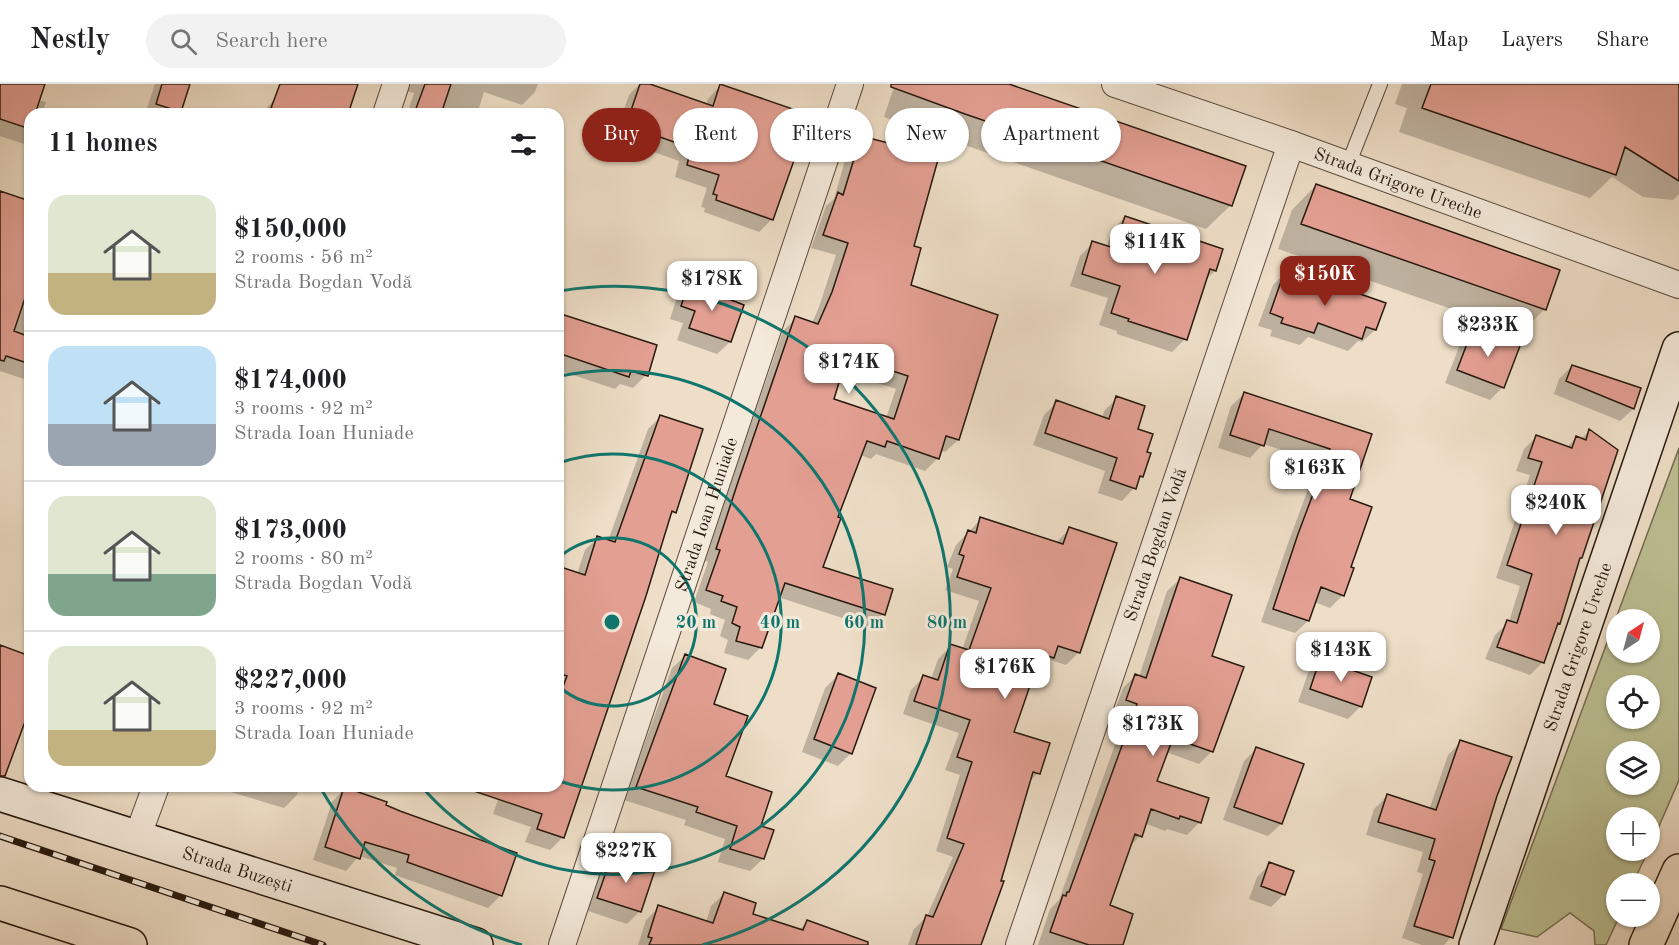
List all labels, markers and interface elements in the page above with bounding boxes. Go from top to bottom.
search box [146,14,566,68]
icon: search [167,25,200,58]
text: Nestly [30,27,110,55]
text: Search here [215,30,328,52]
text: Map [1429,30,1468,51]
text: Layers [1501,30,1563,51]
text: Share [1596,30,1649,51]
chip: Buy [582,108,661,162]
chip: Rent [673,108,758,162]
chip: Filters [770,108,873,162]
chip: New [885,108,969,162]
chip: Apartment [981,108,1121,162]
icon: filters [507,128,540,161]
text: 11 homes [48,131,157,157]
street label: Strada Grigore Ureche [1311,145,1484,223]
text: $150,000 [234,217,347,243]
icon: home [96,219,168,291]
pin: $114K [1113,224,1197,275]
text: $114K [1124,233,1186,253]
text: 2 rooms · 56 m² [234,248,373,268]
pin: $150K [1283,256,1367,307]
pin: $178K [670,261,754,312]
text: $150K [1294,265,1356,285]
text: $178K [681,270,743,290]
text: Strada Bogdan Vodă [234,273,412,293]
pin: $233K [1446,307,1530,358]
text: $233K [1457,316,1519,336]
pin: $174K [807,344,891,395]
text: $174K [818,353,880,373]
text: $174,000 [234,368,347,394]
icon: home [96,370,168,442]
text: 3 rooms · 92 m² [234,399,373,419]
text: Strada Ioan Huniade [234,424,414,444]
street label: Strada Ioan Huniade [673,435,741,594]
pin: $163K [1273,450,1357,501]
text: $163K [1284,459,1346,479]
street label: Strada Bogdan Vodă [1122,466,1190,624]
pin: $240K [1514,485,1598,536]
text: $240K [1525,494,1587,514]
text: $173,000 [234,518,347,544]
icon: home [96,520,168,592]
text: 2 rooms · 80 m² [234,549,373,569]
street label: Strada Grigore Ureche [1541,560,1616,734]
text: Strada Bogdan Vodă [234,574,412,594]
north arrow [1606,609,1660,663]
map controls [1606,609,1660,927]
centre of rings [602,612,622,632]
text: 20 m [676,614,716,632]
text: 40 m [760,614,800,632]
text: 60 m [844,614,884,632]
text: 80 m [927,614,967,632]
pin: $143K [1299,632,1383,683]
text: $143K [1310,641,1372,661]
pin: $176K [963,649,1047,700]
text: $176K [974,658,1036,678]
text: $227,000 [234,668,347,694]
icon: home [96,670,168,742]
button: locate [1606,675,1660,729]
text: 3 rooms · 92 m² [234,699,373,719]
pin: $173K [1111,706,1195,757]
text: $173K [1122,715,1184,735]
text: Strada Ioan Huniade [234,724,414,744]
button: layers [1606,741,1660,795]
button: + [1606,807,1660,861]
pin: $227K [584,833,668,884]
text: $227K [595,842,657,862]
street label: Strada Buzești [180,844,294,896]
button: − [1606,873,1660,927]

